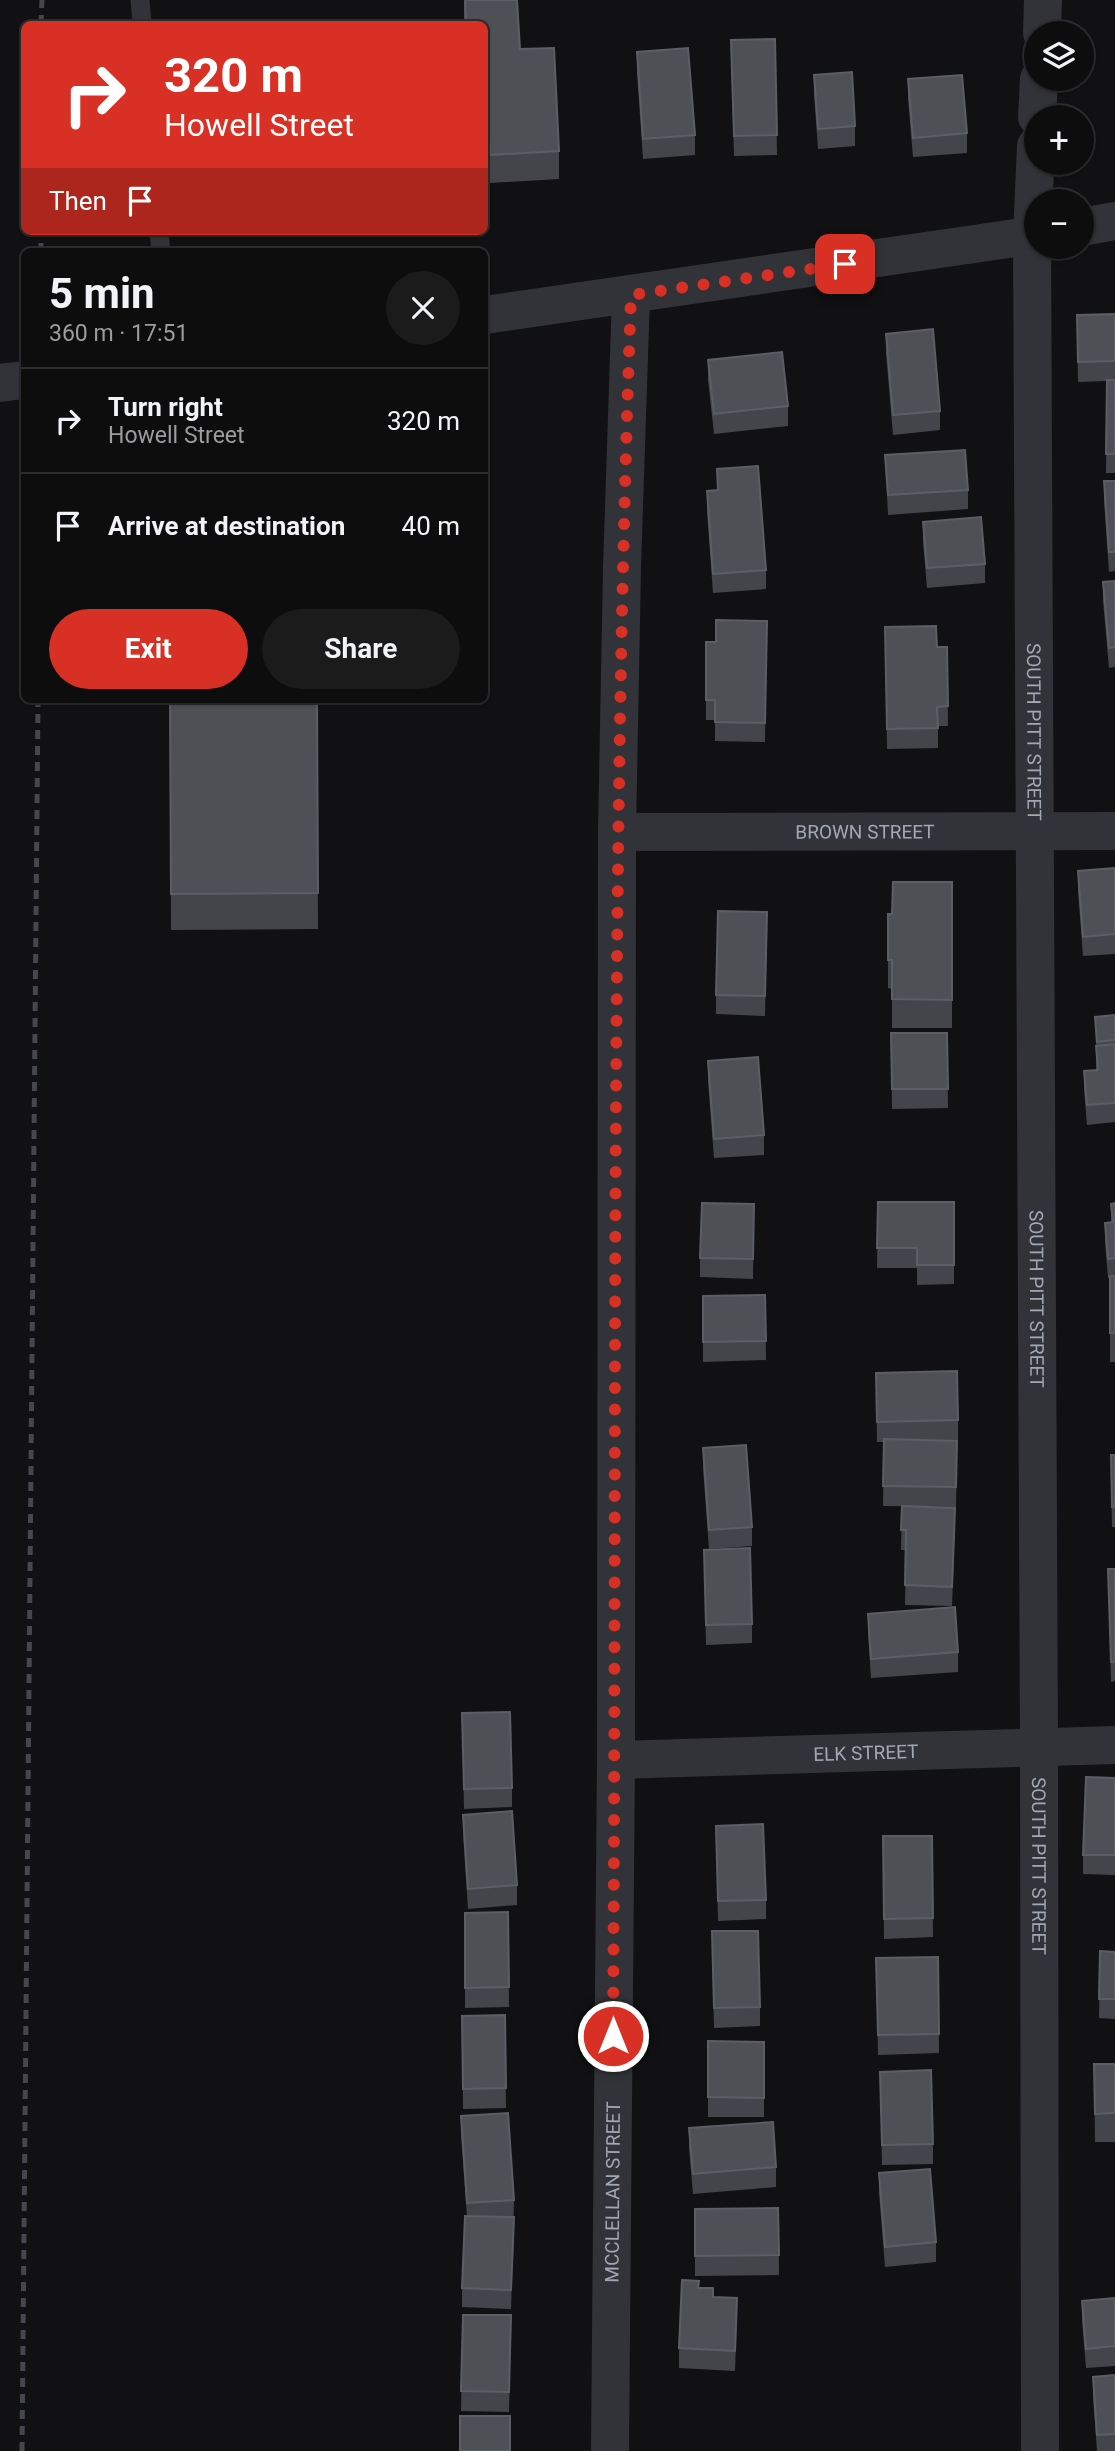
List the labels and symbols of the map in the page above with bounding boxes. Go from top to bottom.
pin [815,234,875,294]
street label: SOUTH PITT STREET [1022,643,1046,821]
street label: BROWN STREET [795,820,935,843]
street label: SOUTH PITT STREET [1025,1210,1049,1388]
street label: ELK STREET [813,1739,919,1766]
street label: SOUTH PITT STREET [1028,1777,1051,1955]
position arrow [576,1999,650,2073]
street label: MCCLELLAN STREET [600,2101,625,2283]

